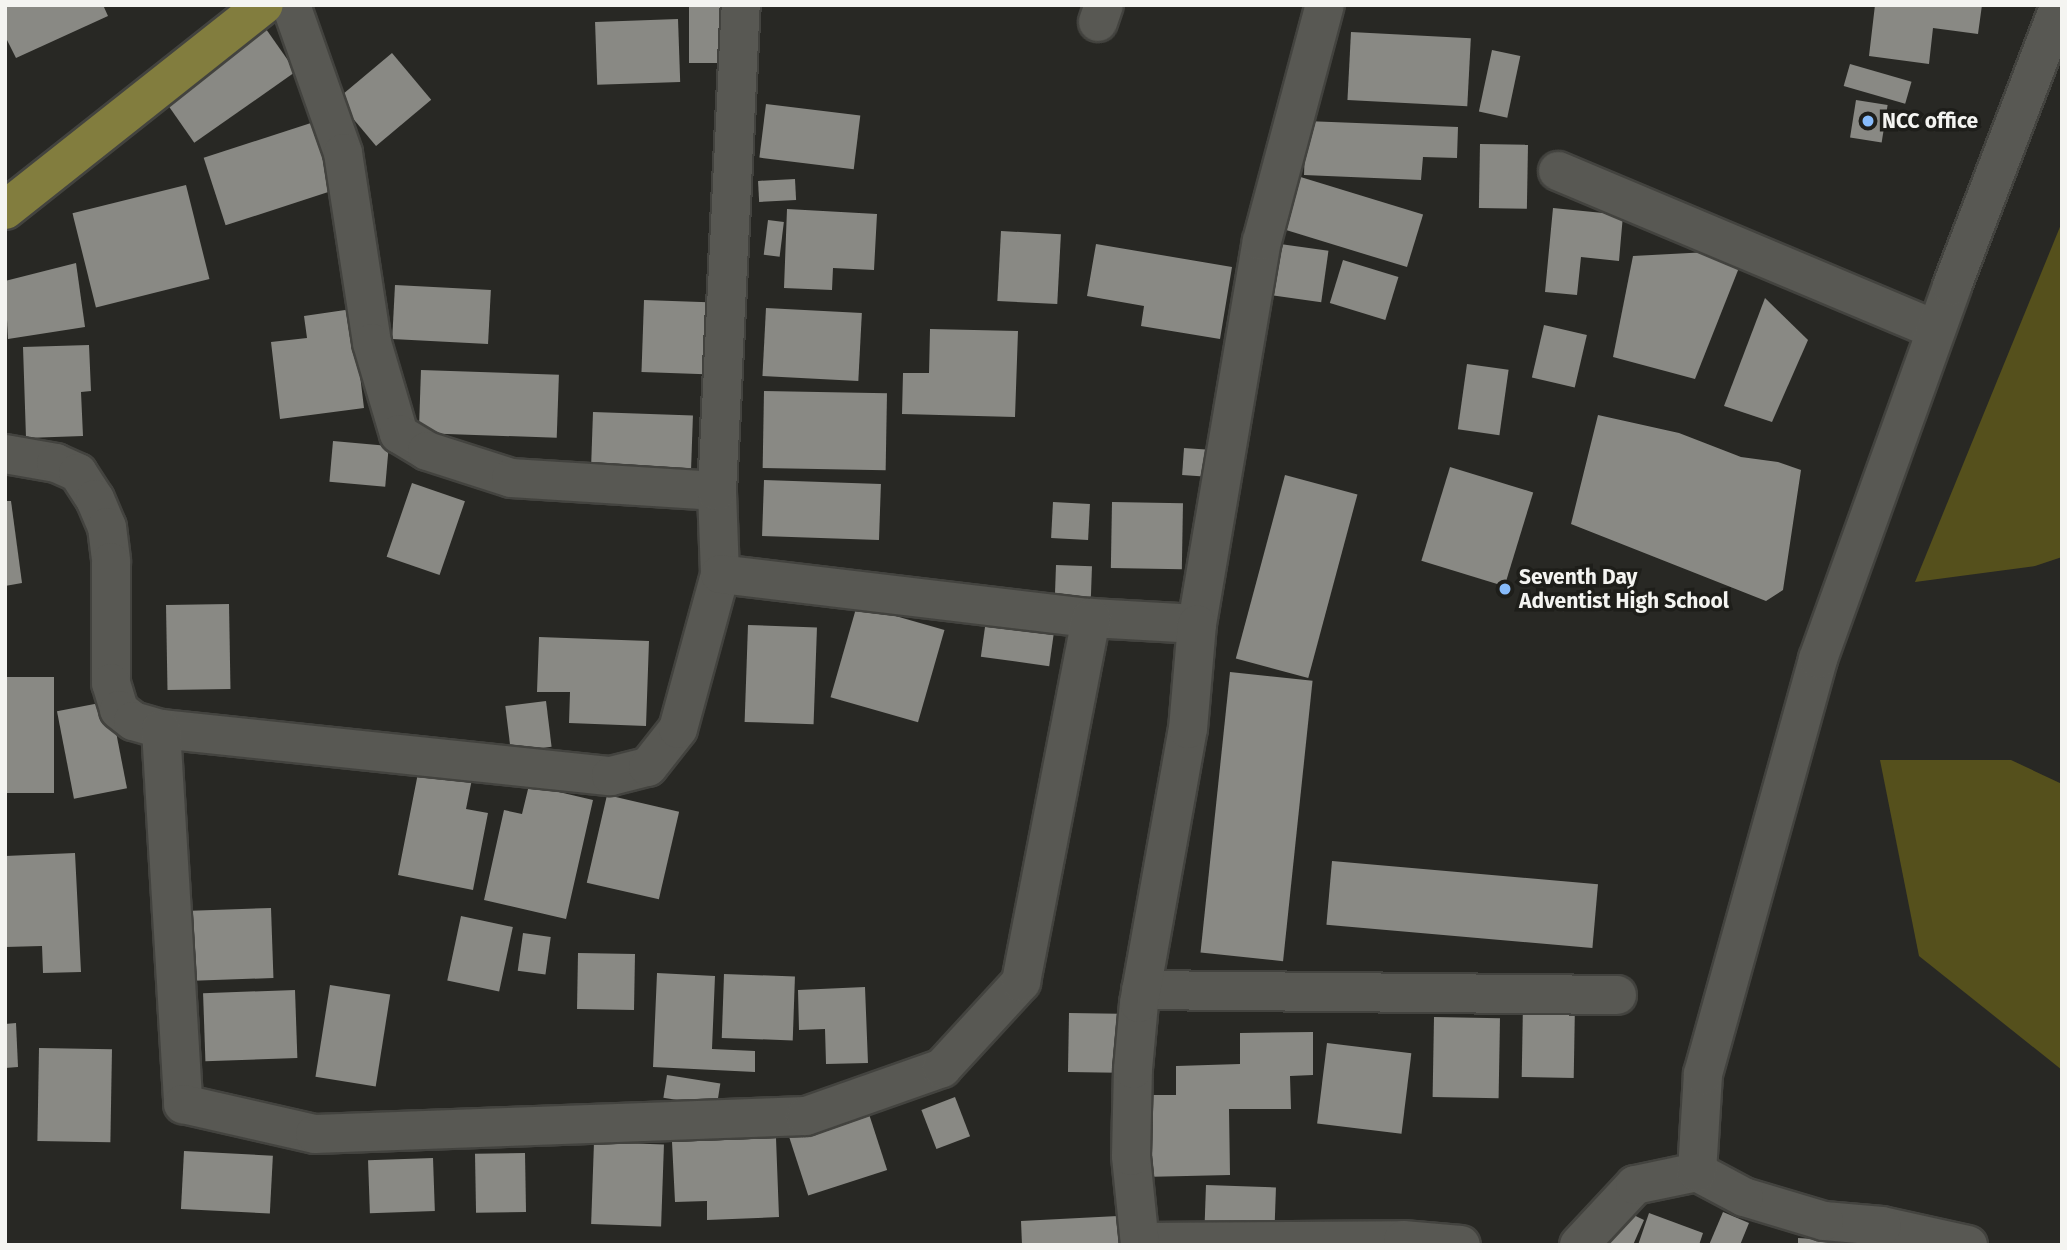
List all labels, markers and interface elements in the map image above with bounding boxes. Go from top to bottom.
place label: NCC office [1882,108,1978,134]
marker: NCC office [1860,113,1876,129]
place label: Seventh Day Adventist High School [1519,564,1729,614]
marker: Seventh Day Adventist High School [1497,581,1513,597]

